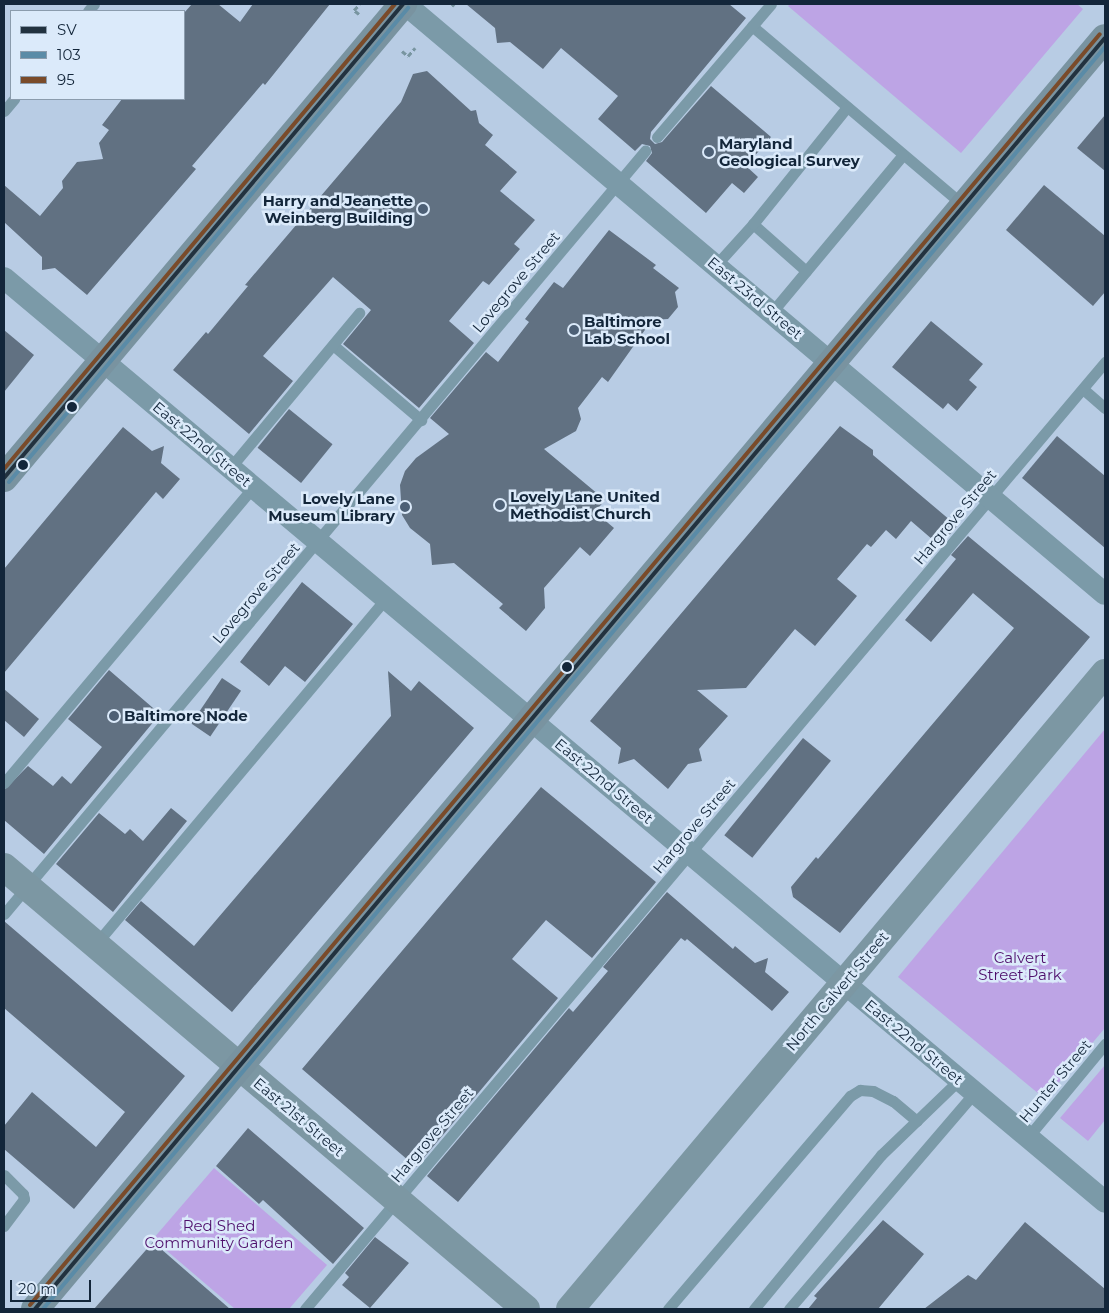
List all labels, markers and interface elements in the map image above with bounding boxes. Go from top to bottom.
legend [10,10,185,100]
text: SV [57,20,77,39]
text: 103 [57,45,81,64]
text: 95 [57,70,75,89]
place label: Maryland Geological Survey [719,134,860,169]
marker: Maryland Geological Survey [703,146,715,158]
place label: Harry and Jeanette Weinberg Building [263,191,413,226]
marker: Harry and Jeanette Weinberg Building [417,203,429,215]
street label: Lovegrove Street [468,228,564,336]
street label: East 23rd Street [704,253,806,343]
place label: Baltimore Lab School [584,312,670,347]
marker: Baltimore Lab School [568,324,580,336]
street label: East 22nd Street [149,398,255,490]
unlabelled marker [67,402,77,412]
unlabelled marker [18,460,28,470]
street label: Hargrove Street [910,466,1000,568]
place label: Lovely Lane United Methodist Church [510,487,660,522]
place label: Lovely Lane Museum Library [268,489,395,524]
marker: Lovely Lane United Methodist Church [494,499,506,511]
marker: Lovely Lane Museum Library [399,501,411,513]
street label: Lovegrove Street [208,539,304,647]
unlabelled marker [562,662,572,672]
place label: Baltimore Node [124,707,248,725]
marker: Baltimore Node [108,710,120,722]
street label: East 22nd Street [551,735,657,827]
street label: Hargrove Street [649,775,739,877]
street label: North Calvert Street [782,928,892,1054]
park label: Calvert Street Park [978,948,1062,983]
street label: East 22nd Street [861,996,967,1088]
street label: Hunter Street [1015,1036,1095,1126]
street label: East 21st Street [250,1074,348,1160]
street label: Hargrove Street [387,1084,477,1186]
park label: Red Shed Community Garden [145,1216,293,1251]
scale bar [12,1270,94,1302]
text: 20 m [18,1279,56,1298]

